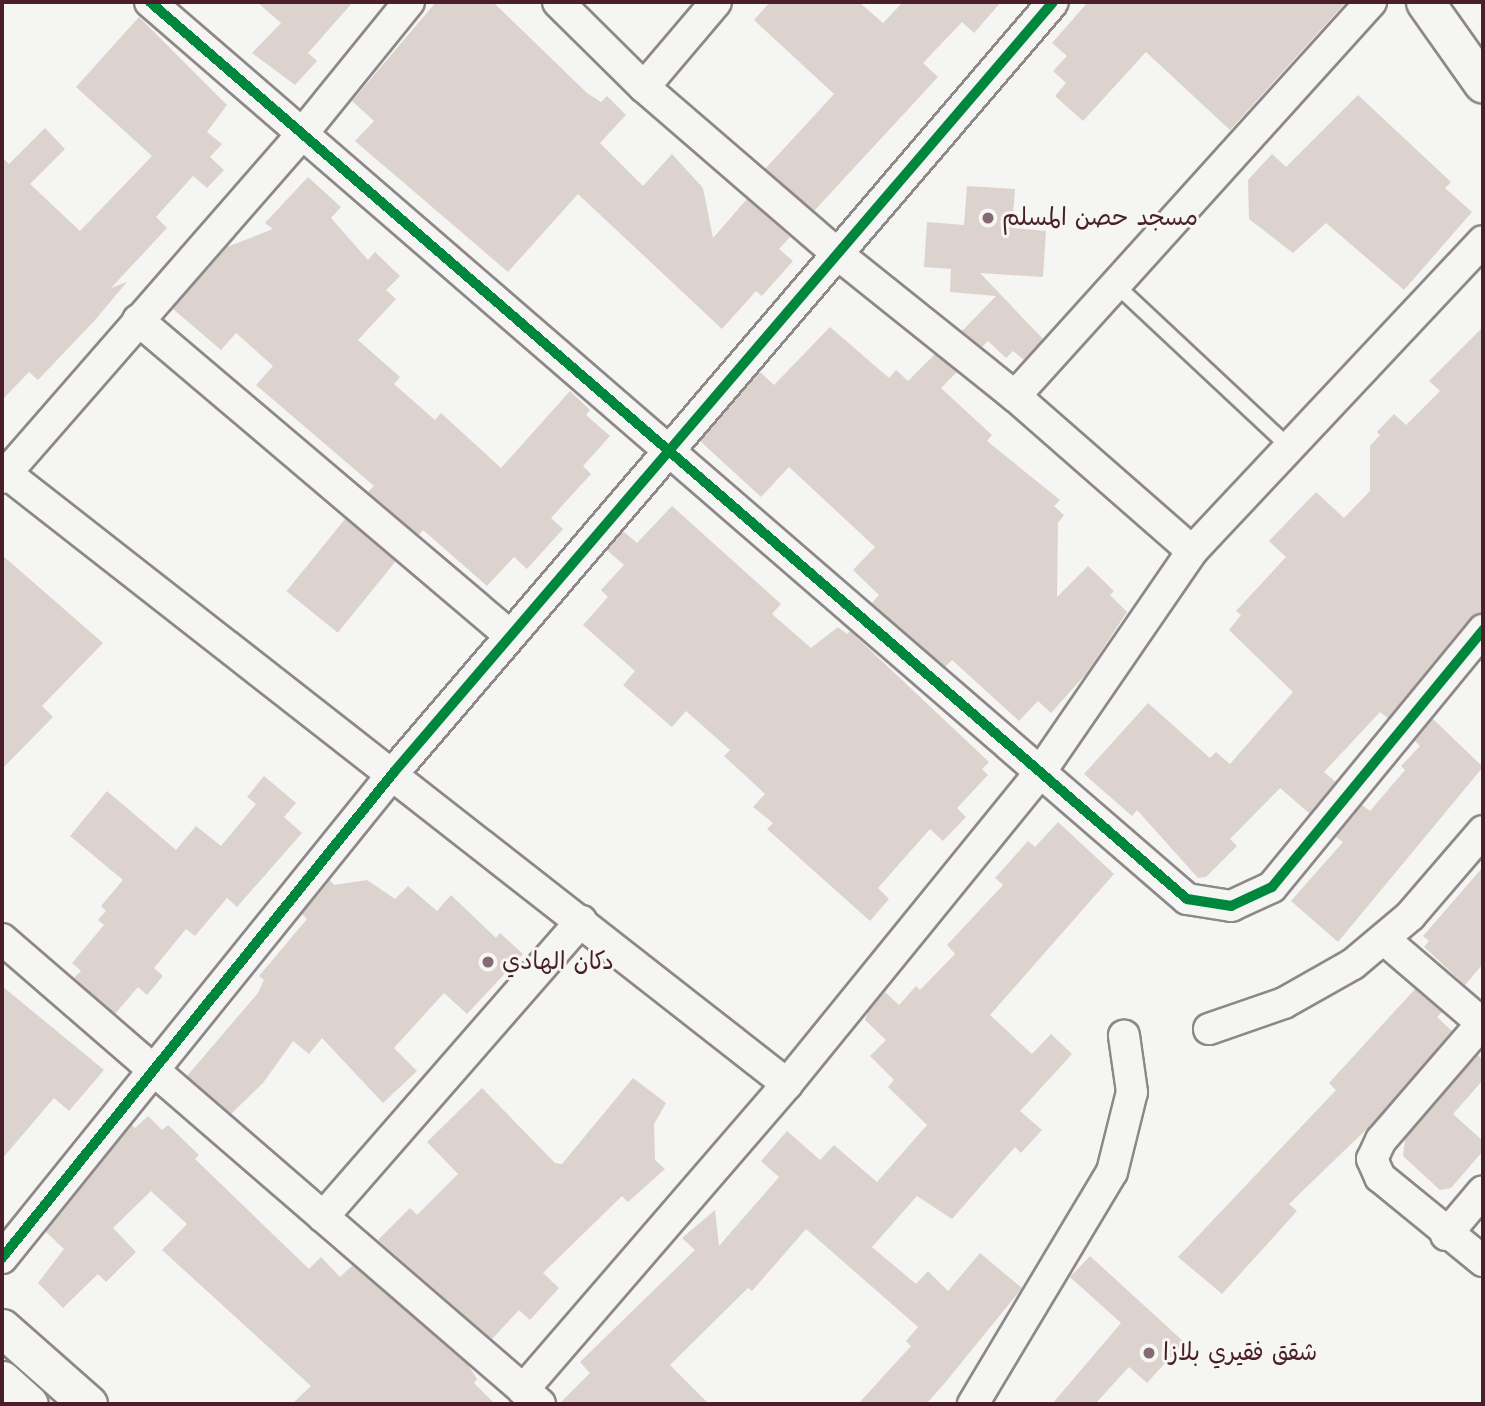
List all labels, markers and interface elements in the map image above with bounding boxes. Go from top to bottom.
place label: مسجد حصن المسلم [1002,204,1198,232]
marker: مسجد حصن المسلم [980,210,996,226]
place label: دكان الهادي [502,948,614,976]
marker: دكان الهادي [480,954,496,970]
place label: شقق فقيري بلازا [1163,1339,1317,1367]
marker: شقق فقيري بلازا [1141,1345,1157,1361]

